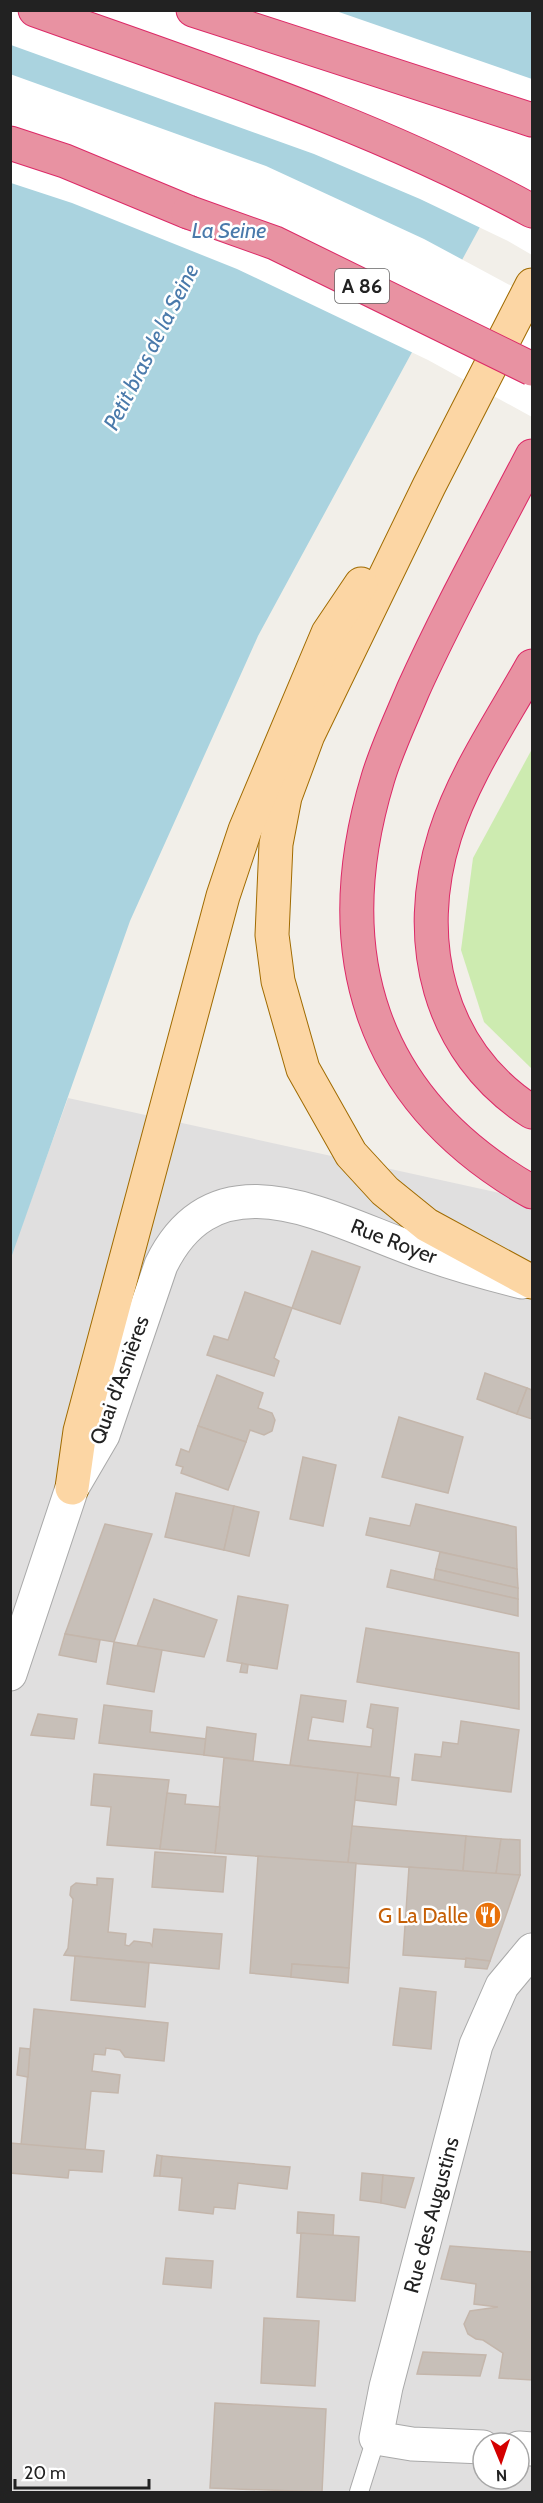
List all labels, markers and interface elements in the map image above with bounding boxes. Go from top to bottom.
water label: La Seine [192,217,266,244]
water label: Petit bras de la Seine [97,259,205,435]
road number: A 86 [335,269,389,303]
street label: Rue Royer [347,1213,441,1269]
street label: Quai d'Asnières [84,1312,154,1448]
restaurant icon: G La Dalle [473,1900,503,1930]
place label: G La Dalle [378,1903,468,1928]
street label: Rue des Augustins [398,2134,464,2296]
north arrow [471,2431,531,2491]
scale bar [15,2452,148,2490]
text: 20 m [24,2462,66,2484]
text: N [496,2466,507,2485]

